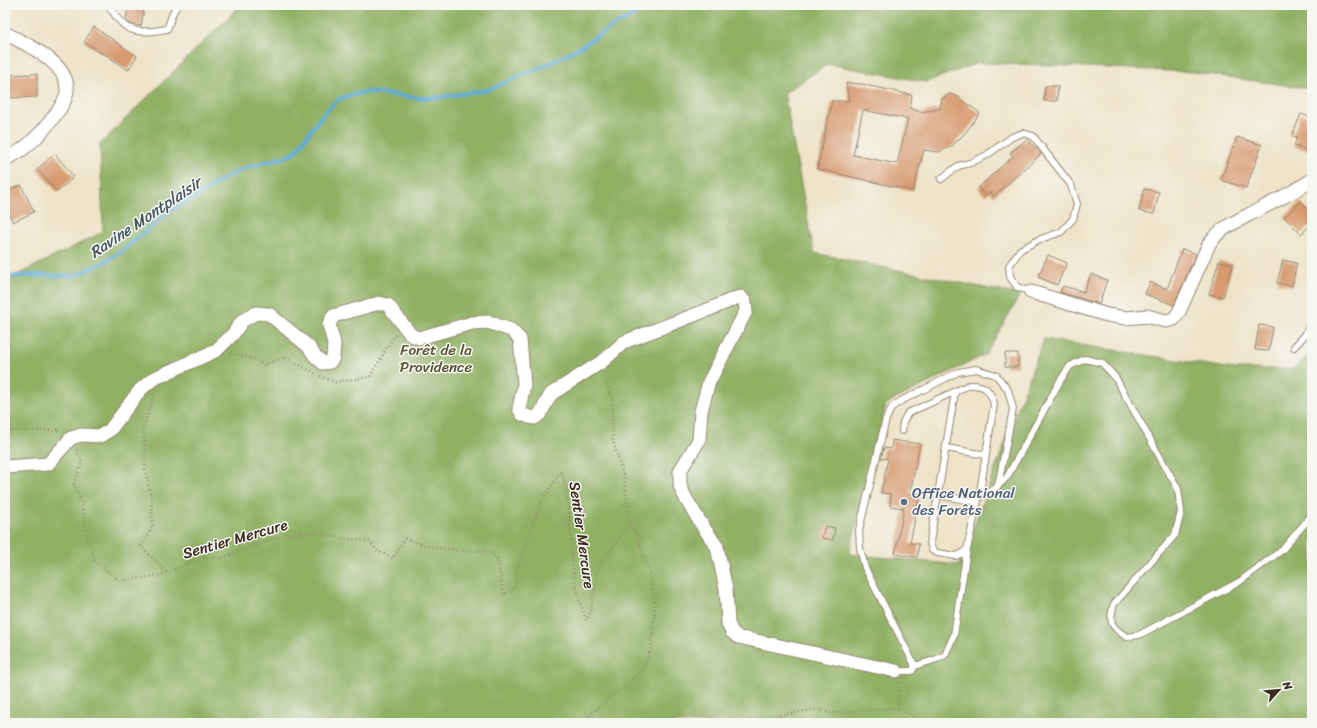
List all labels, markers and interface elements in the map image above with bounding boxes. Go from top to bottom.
water label: Ravine Montplaisir [83,167,210,266]
park label: Forêt de la Providence [400,337,472,380]
street label: Sentier Mercure [562,480,602,590]
place label: Office National des Forêts [912,480,1015,523]
marker: Office National des Forêts [899,497,909,507]
street label: Sentier Mercure [179,512,291,566]
north arrow [1259,670,1299,710]
text: N [1277,677,1298,694]

